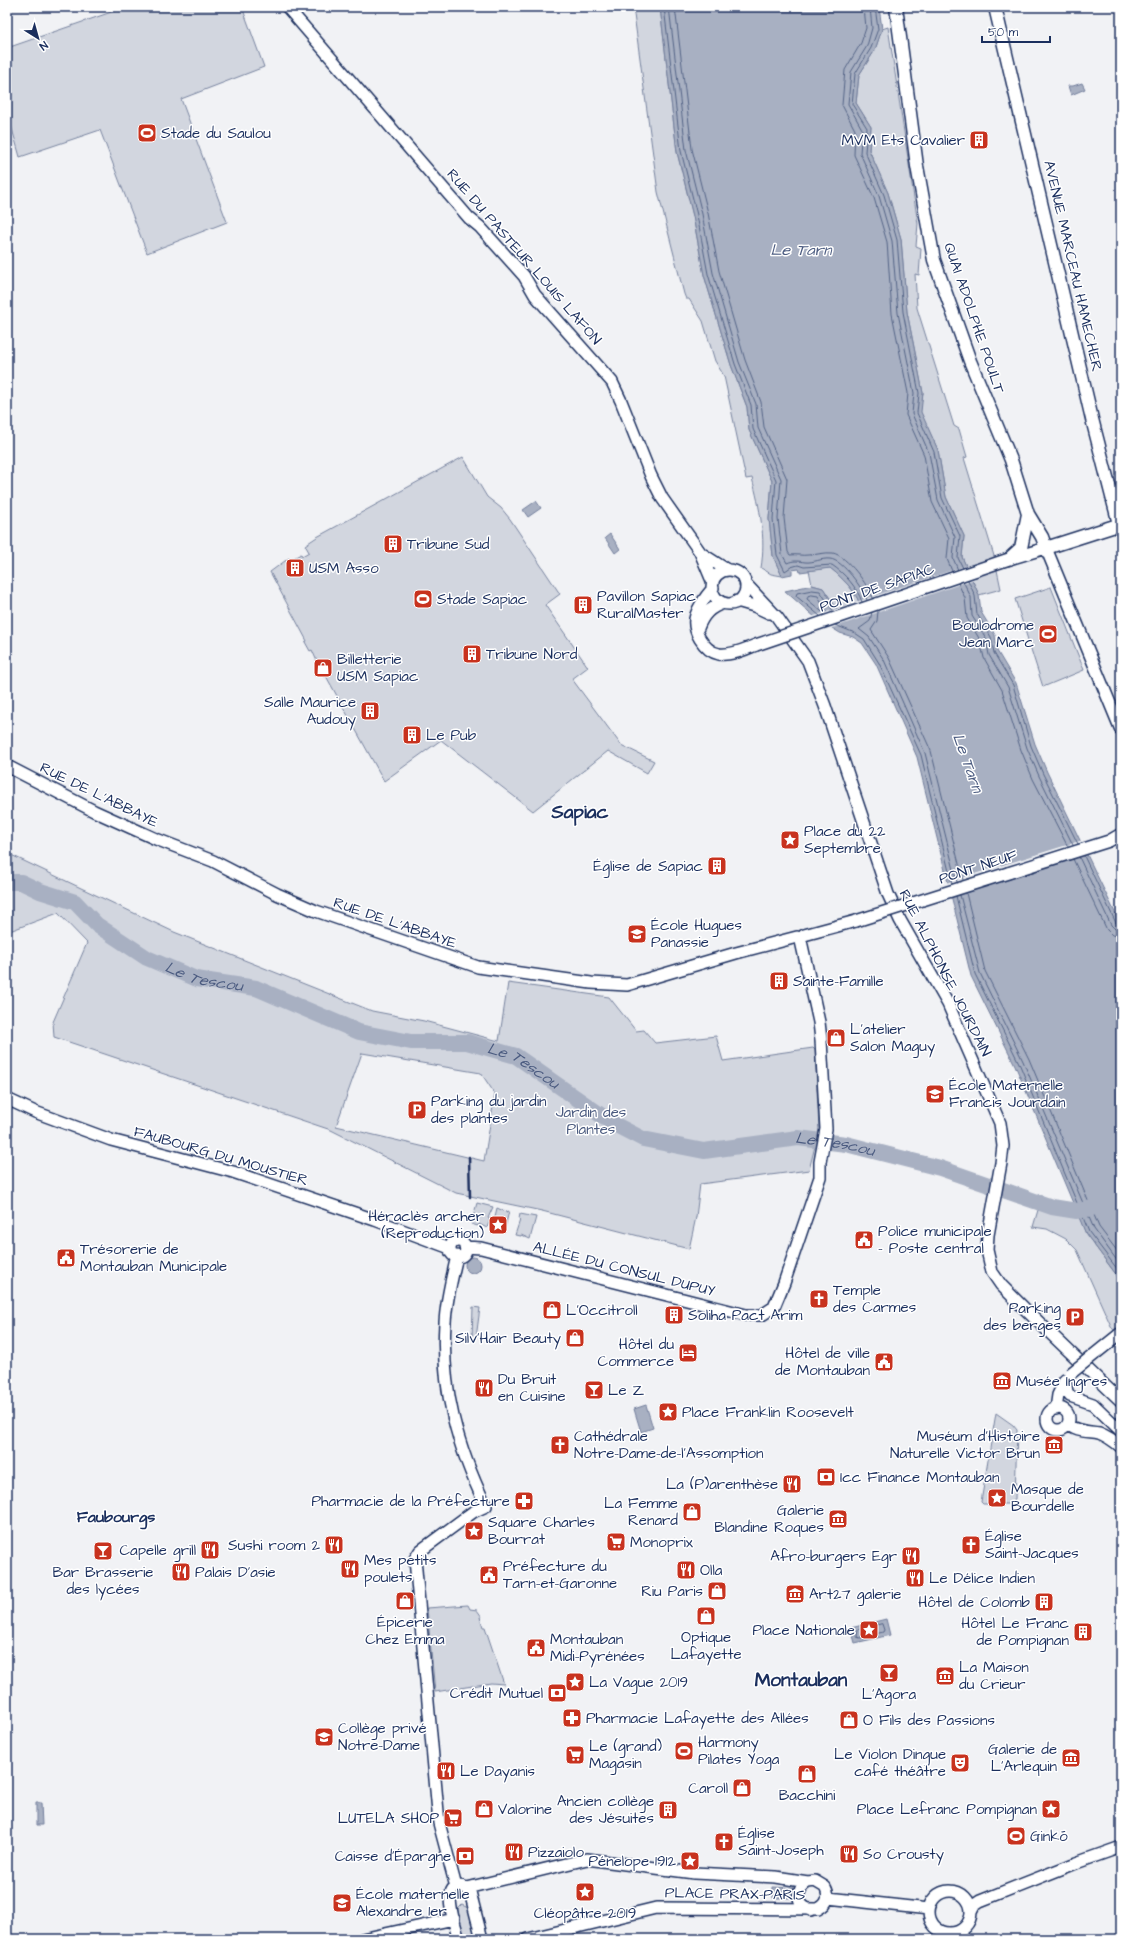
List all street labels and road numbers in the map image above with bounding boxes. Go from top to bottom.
street label: AVENUE MARCEAU HAMECHER [1038,158,1108,374]
street label: RUE DU PASTEUR LOUIS LAFON [442,164,606,350]
street label: QUAI ADOLPHE POULT [938,240,1010,397]
street label: PONT DE SAPIAC [817,558,938,618]
street label: RUE DE L'ABBAYE [36,757,162,833]
street label: PONT NEUF [936,844,1021,890]
street label: RUE ALPHONSE JOURDAIN [894,886,996,1060]
street label: RUE DE L'ABBAYE [331,892,459,954]
street label: FAUBOURG DU MOUSTIER [131,1121,311,1191]
street label: ALLÉE DU CONSUL DUPUY [531,1236,717,1302]
street label: PLACE PRAX-PARIS [665,1882,806,1906]

